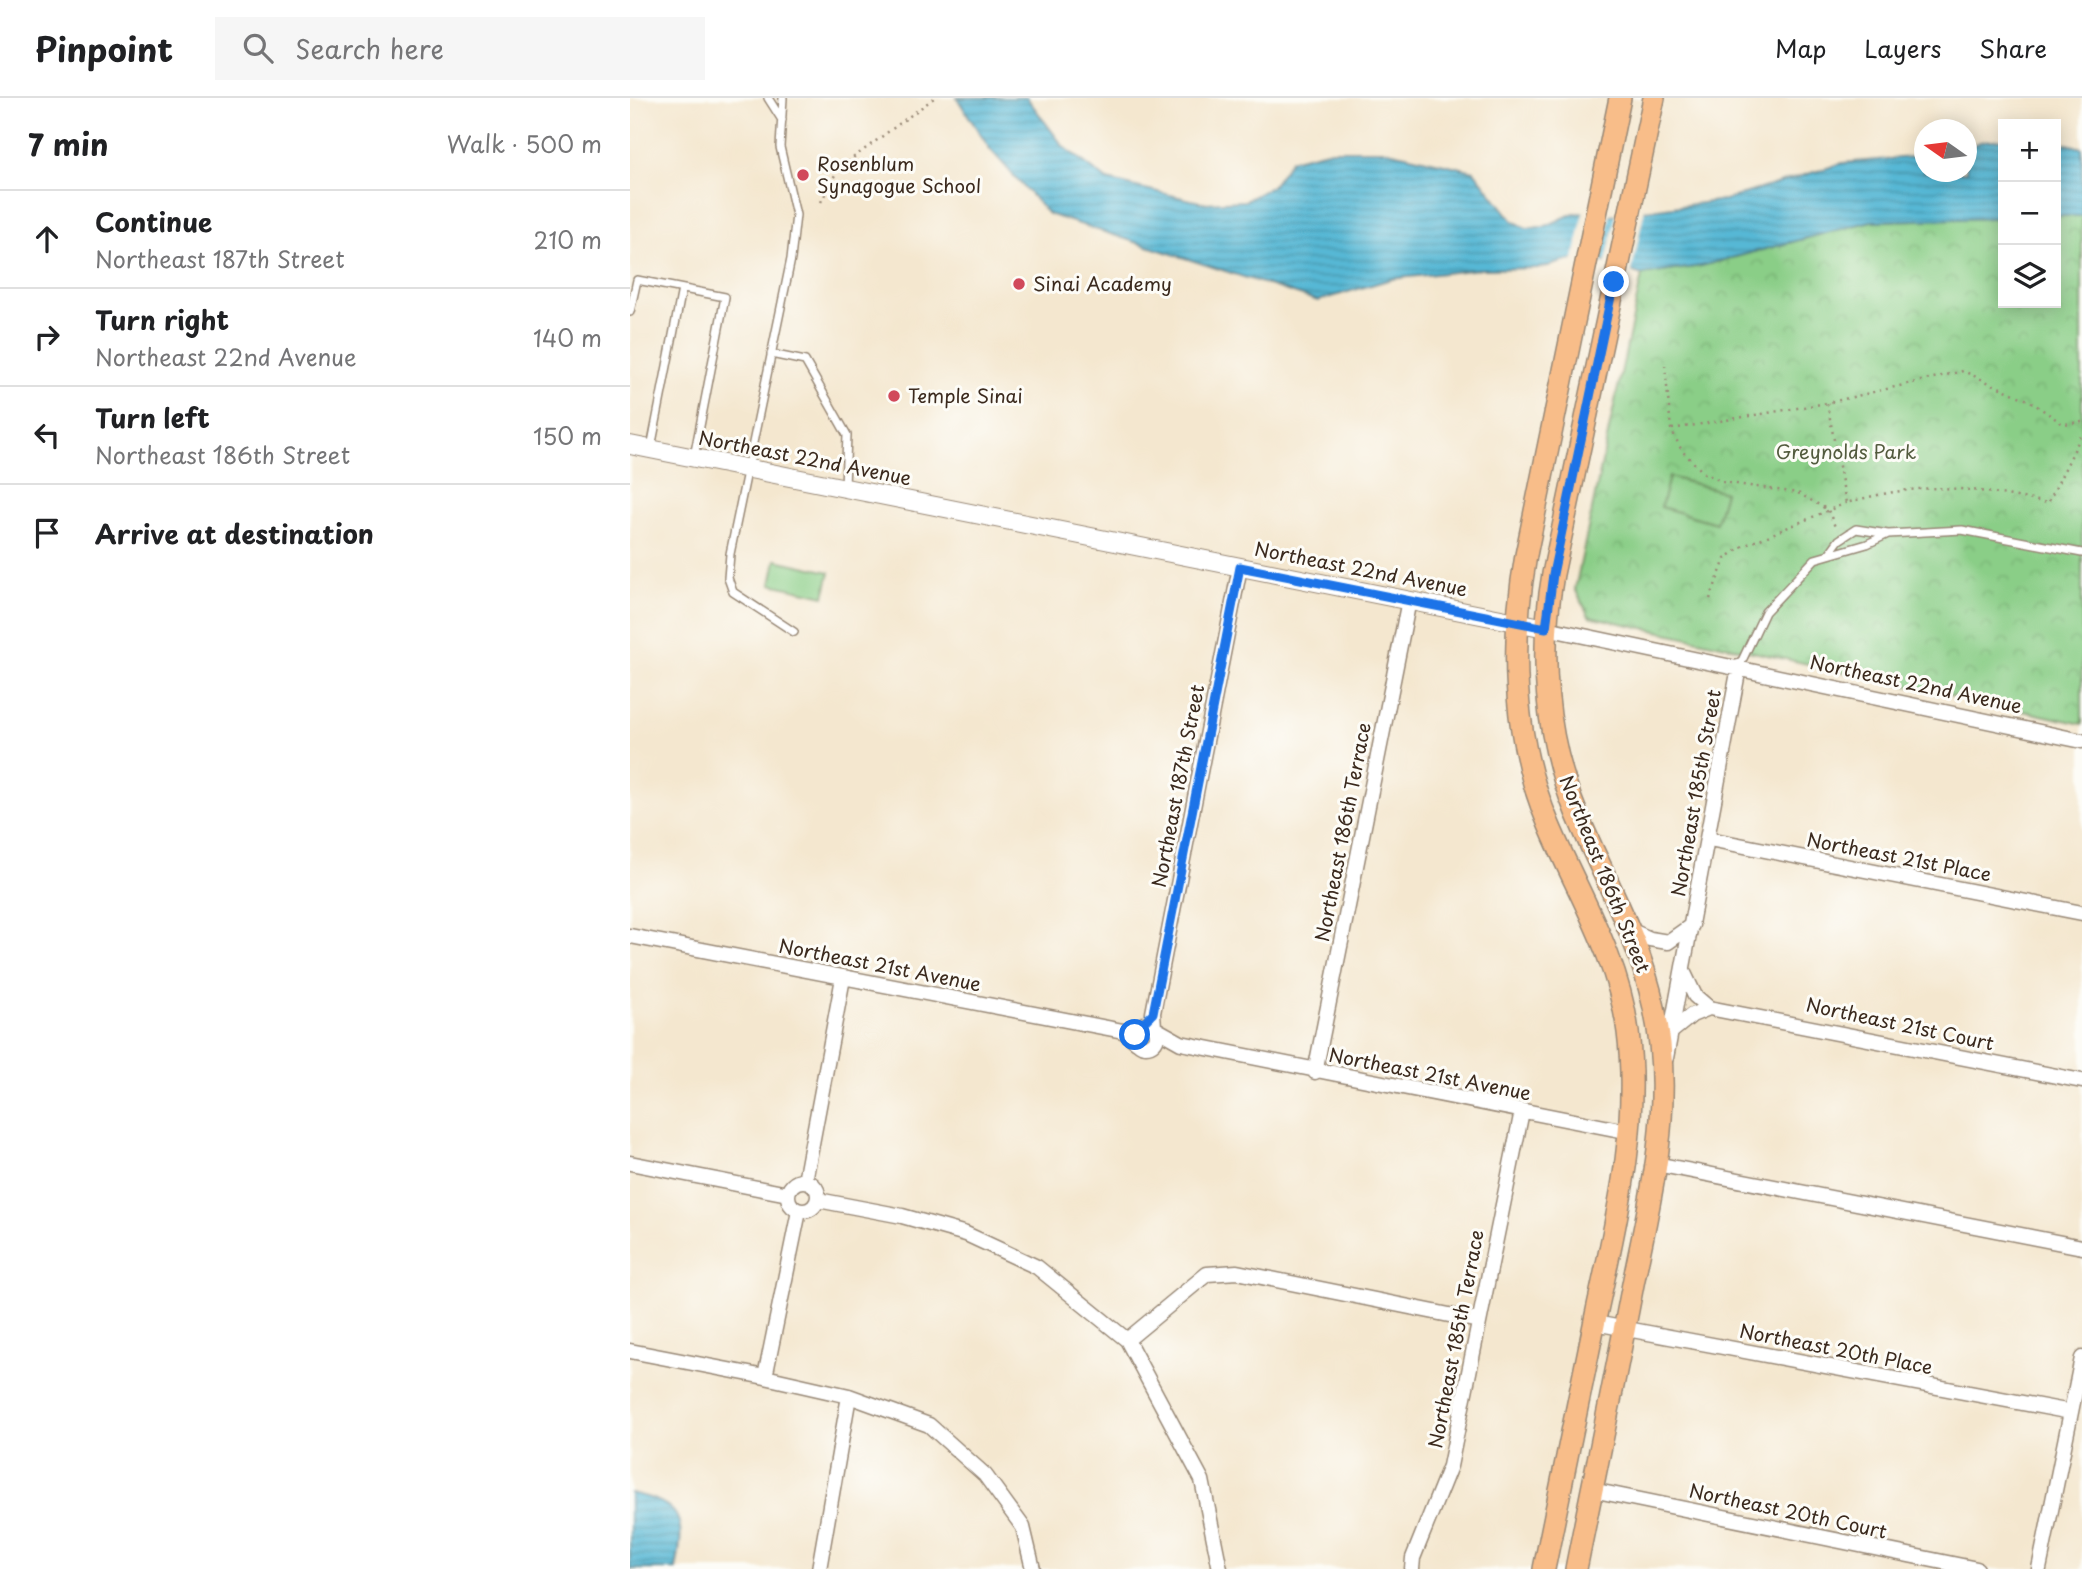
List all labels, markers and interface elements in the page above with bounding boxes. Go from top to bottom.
search box [215,17,705,80]
text: Pinpoint [35,23,173,73]
icon: search [239,29,277,67]
text: Search here [295,29,444,68]
text: Map [1775,30,1826,66]
text: Layers [1864,30,1941,66]
text: Share [1979,30,2047,66]
north arrow [1914,119,1977,182]
map controls [1998,119,2061,308]
button: + [1998,119,2061,182]
text: 7 min [28,121,109,166]
text: Walk · 500 m [447,126,602,161]
place label: Rosenblum Synagogue School [817,149,981,199]
marker: Rosenblum Synagogue School [795,167,811,183]
button: − [1998,182,2061,245]
text: Continue [95,202,212,241]
icon: ahead [28,220,66,258]
text: 210 m [534,222,602,257]
text: Northeast 187th Street [95,241,345,276]
button: layers [1998,245,2061,308]
route end [1598,266,1629,297]
place label: Sinai Academy [1033,269,1172,297]
marker: Sinai Academy [1011,276,1027,292]
text: Turn right [95,300,229,339]
icon: right [28,318,66,356]
text: 140 m [533,320,602,355]
text: Northeast 22nd Avenue [95,339,357,374]
place label: Temple Sinai [908,381,1023,409]
marker: Temple Sinai [886,388,902,404]
text: Turn left [95,398,210,437]
icon: left [28,416,66,454]
text: 150 m [533,418,602,453]
street label: Northeast 22nd Avenue [696,423,914,491]
text: Northeast 186th Street [95,437,350,472]
park label: Greynolds Park [1776,437,1917,465]
icon: arrive [28,514,66,552]
text: Arrive at destination [95,514,374,553]
street label: Northeast 22nd Avenue [1252,534,1470,602]
street label: Northeast 22nd Avenue [1808,647,2025,719]
street label: Northeast 187th Street [1144,682,1210,890]
street label: Northeast 185th Street [1663,687,1727,899]
street label: Northeast 186th Terrace [1307,720,1377,944]
street label: Northeast 186th Street [1553,771,1658,977]
street label: Northeast 21st Place [1805,824,1994,888]
street label: Northeast 21st Avenue [777,931,984,997]
street label: Northeast 21st Court [1804,989,1997,1057]
route start [1119,1019,1150,1050]
street label: Northeast 21st Avenue [1327,1040,1534,1106]
street label: Northeast 185th Terrace [1420,1227,1490,1450]
street label: Northeast 20th Place [1737,1316,1935,1380]
street label: Northeast 20th Court [1687,1475,1890,1545]

